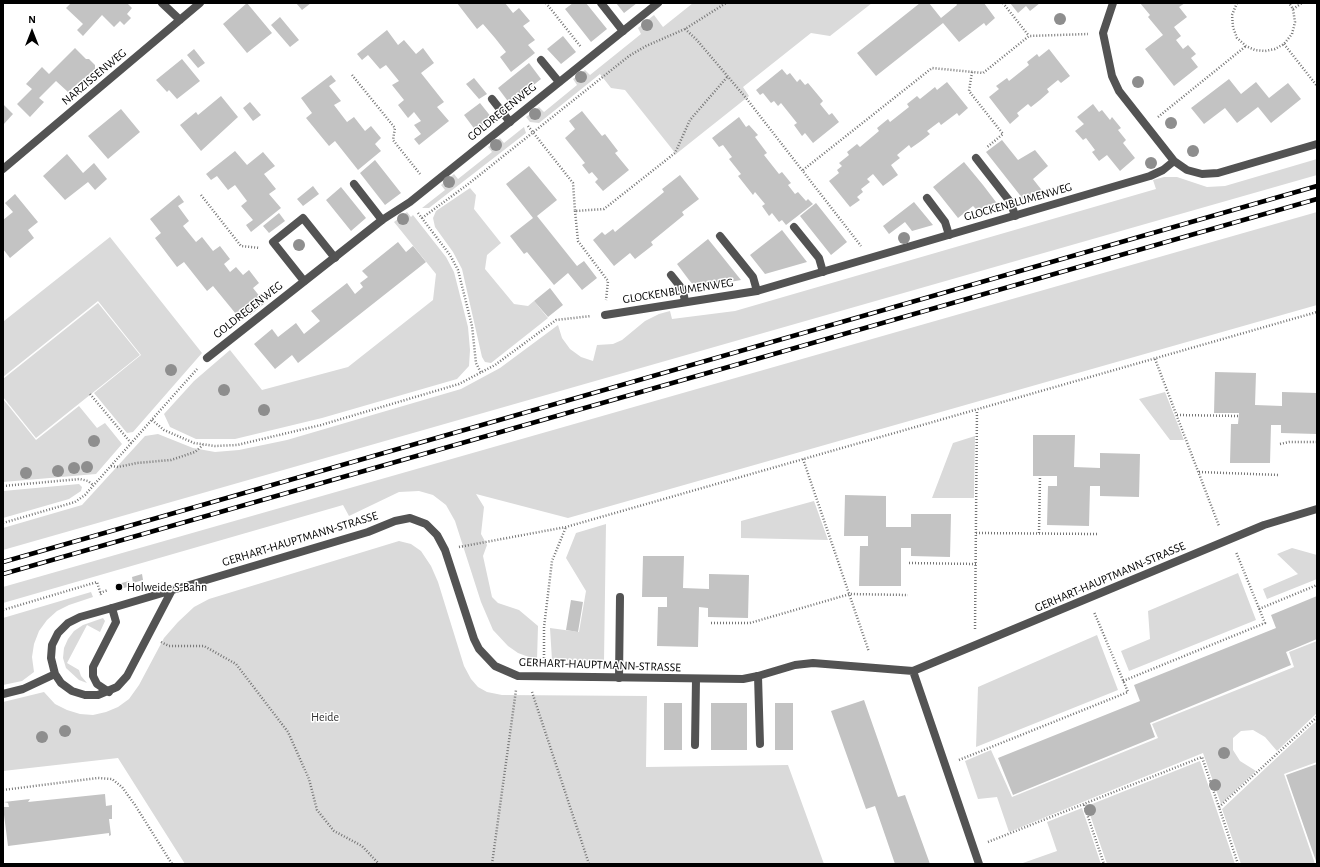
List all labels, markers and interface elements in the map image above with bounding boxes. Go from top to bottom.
north arrow [12,12,52,52]
text: N [28,14,36,25]
street label: NARZISSENWEG [59,46,129,108]
street label: GOLDREGENWEG [465,80,539,144]
street label: GLOCKENBLUMENWEG [962,180,1074,224]
street label: GLOCKENBLUMENWEG [622,275,734,307]
street label: GOLDREGENWEG [210,278,286,342]
street label: GERHART-HAUPTMANN-STRASSE [220,508,380,570]
street label: GERHART-HAUPTMANN-STRASSE [1033,539,1187,615]
place label: Holweide S-Bahn [127,580,207,594]
marker: Holweide S-Bahn [114,582,124,592]
street label: GERHART-HAUPTMANN-STRASSE [519,655,681,675]
park label: Heide [311,710,339,724]

